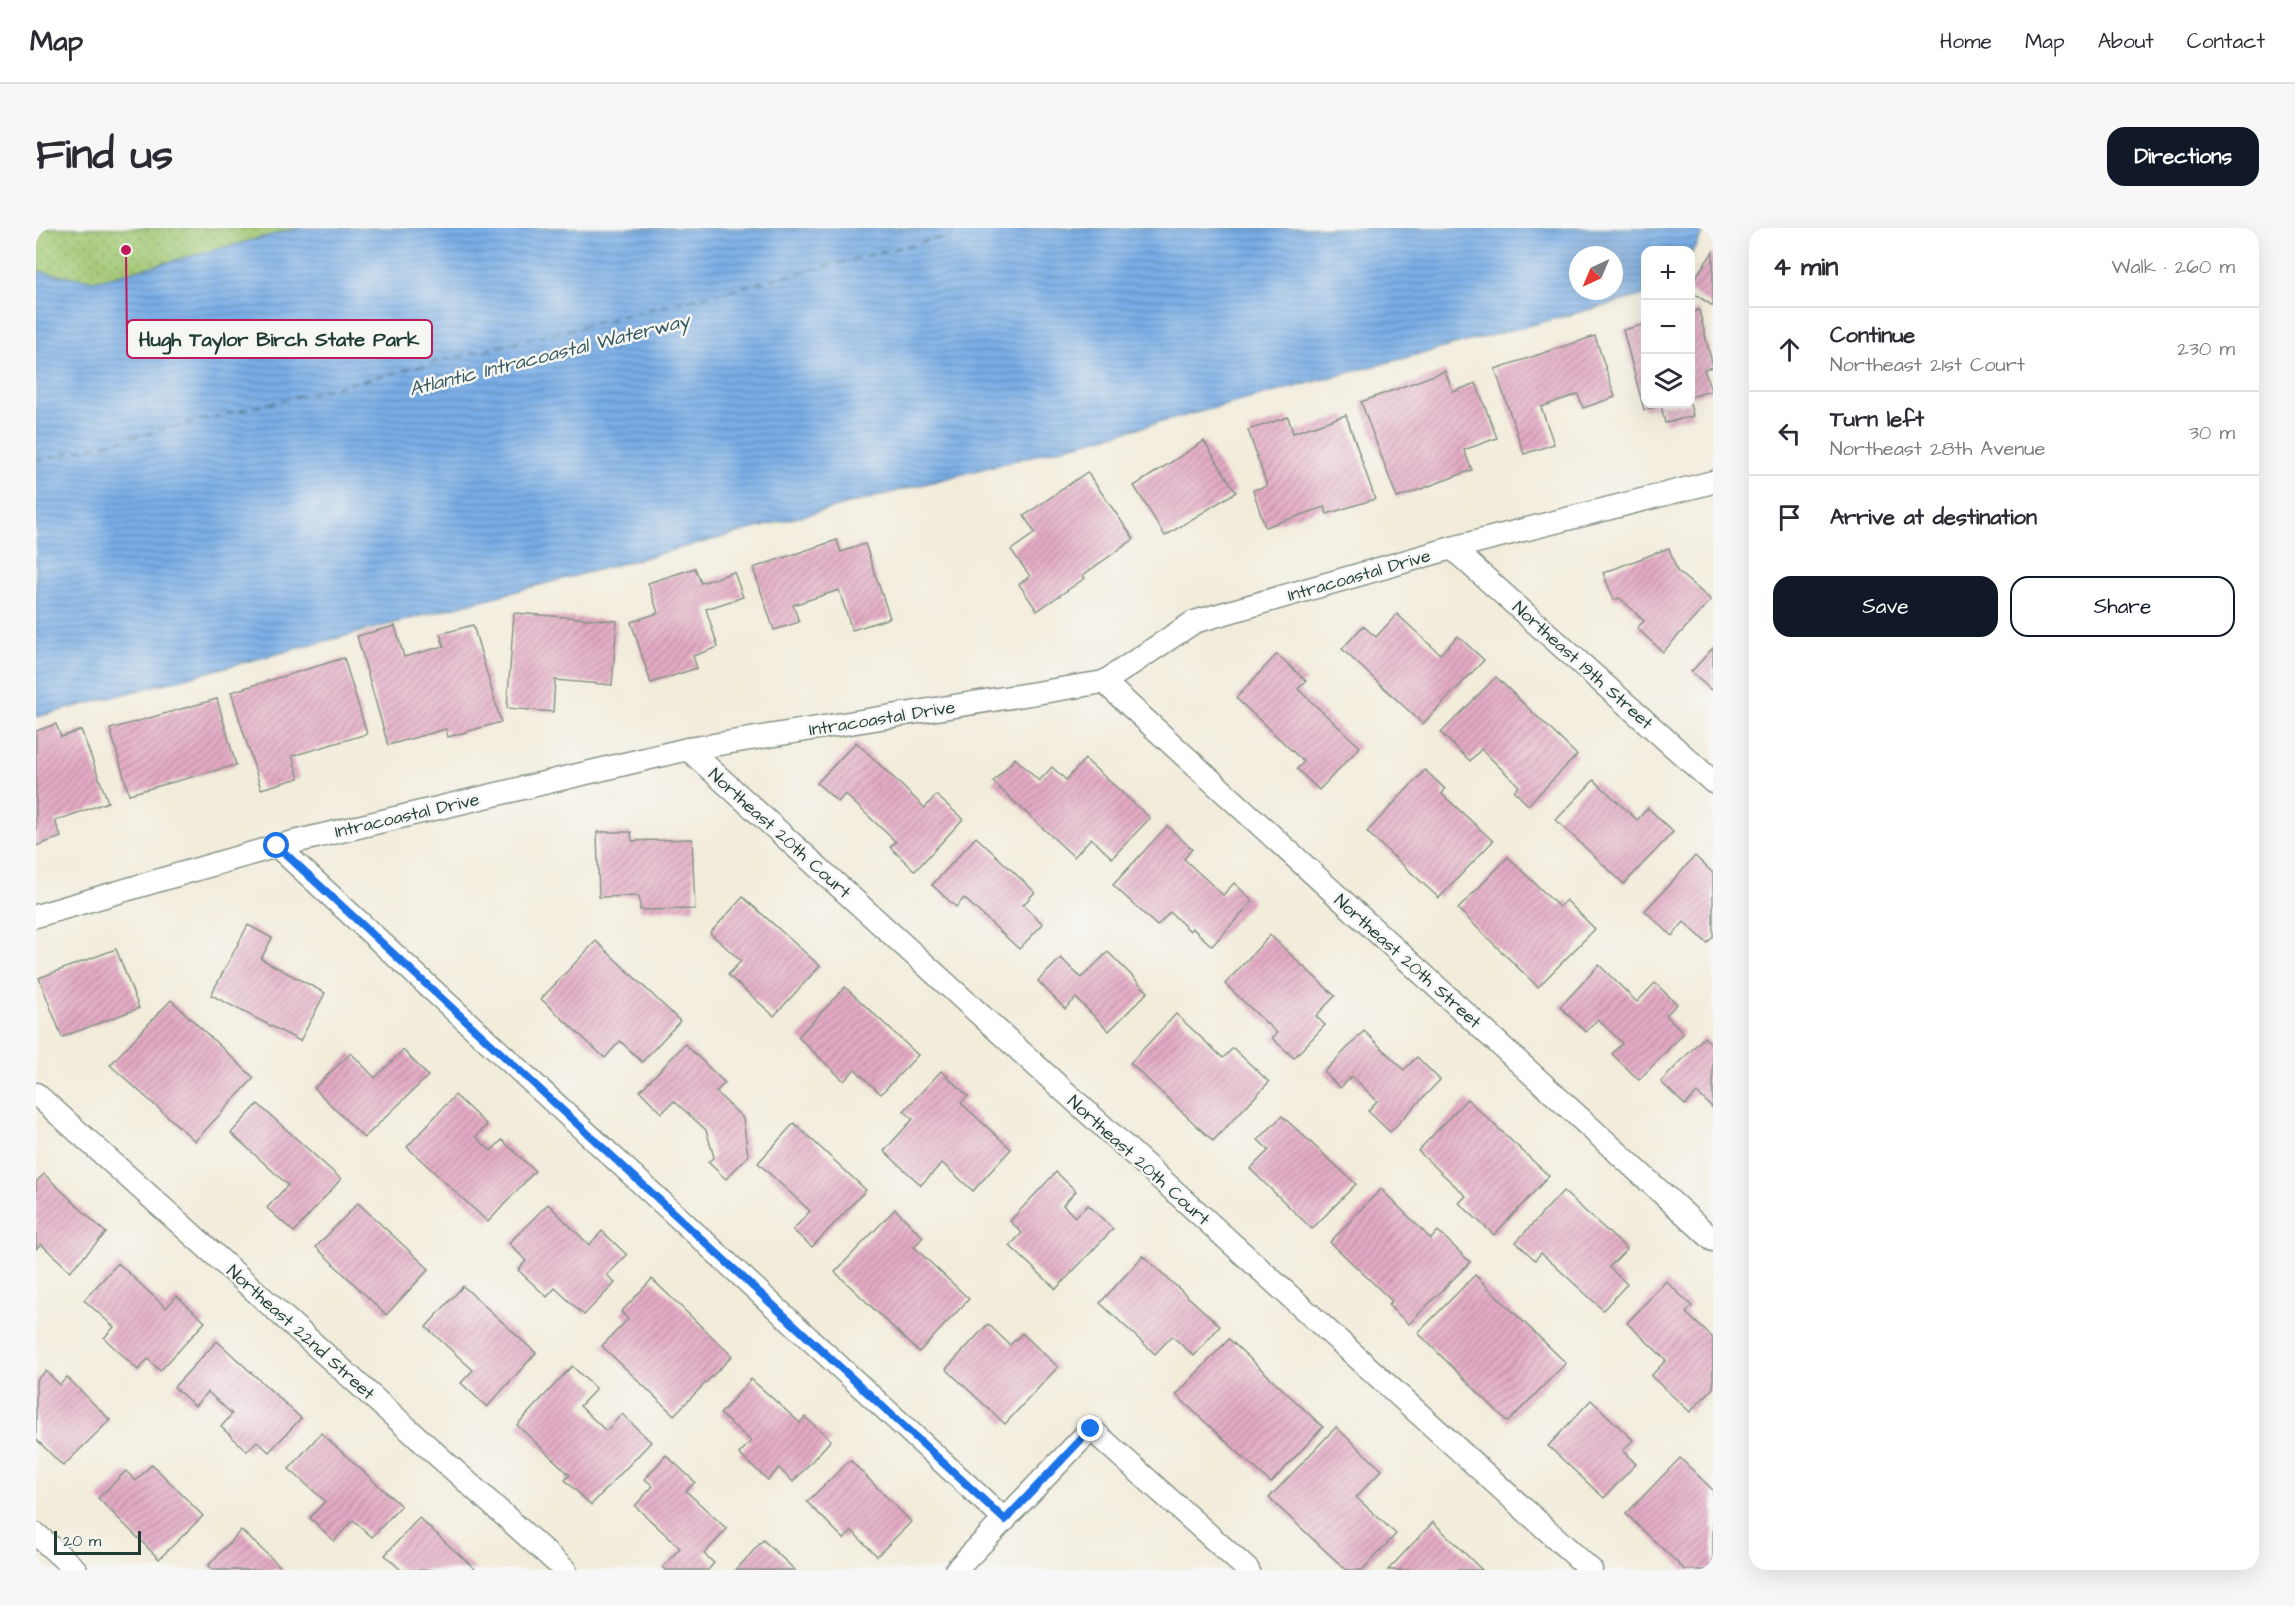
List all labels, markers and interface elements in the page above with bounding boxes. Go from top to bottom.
text: Map [30,22,83,61]
text: Home [1940,27,1992,56]
text: Map [2025,27,2065,56]
text: About [2098,27,2154,56]
text: Contact [2187,27,2265,56]
text: Find us [36,127,173,185]
button: Directions [2107,127,2259,186]
north arrow [1569,246,1623,300]
map controls [1641,246,1695,408]
button: + [1641,246,1695,300]
text: 4 min [1773,249,1838,285]
text: Walk · 260 m [2112,253,2235,281]
button: − [1641,300,1695,354]
water label: Atlantic Intracoastal Waterway [406,306,695,404]
callout: Hugh Taylor Birch State Park [127,320,432,358]
text: Continue [1830,320,1915,351]
text: Hugh Taylor Birch State Park [139,326,420,355]
icon: ahead [1773,333,1806,366]
text: 230 m [2177,335,2235,363]
text: Northeast 21st Court [1830,351,2025,379]
button: layers [1641,354,1695,408]
text: Turn left [1830,404,1924,435]
icon: left [1773,417,1806,450]
text: 30 m [2189,419,2235,447]
text: Northeast 28th Avenue [1830,435,2045,463]
icon: arrive [1773,501,1806,534]
text: Arrive at destination [1830,502,2037,533]
street label: Intracoastal Drive [1285,543,1434,608]
button: Save [1773,576,1998,637]
button: Share [2010,576,2235,637]
street label: Northeast 19th Street [1507,595,1659,736]
street label: Intracoastal Drive [807,695,957,742]
street label: Northeast 20th Court [703,762,857,905]
street label: Intracoastal Drive [332,787,482,844]
route start [263,832,289,858]
street label: Northeast 20th Street [1329,888,1487,1035]
street label: Northeast 20th Court [1062,1089,1216,1232]
street label: Northeast 22nd Street [221,1259,381,1406]
route end [1077,1415,1103,1441]
scale bar [54,1528,141,1556]
text: 20 m [63,1530,101,1552]

